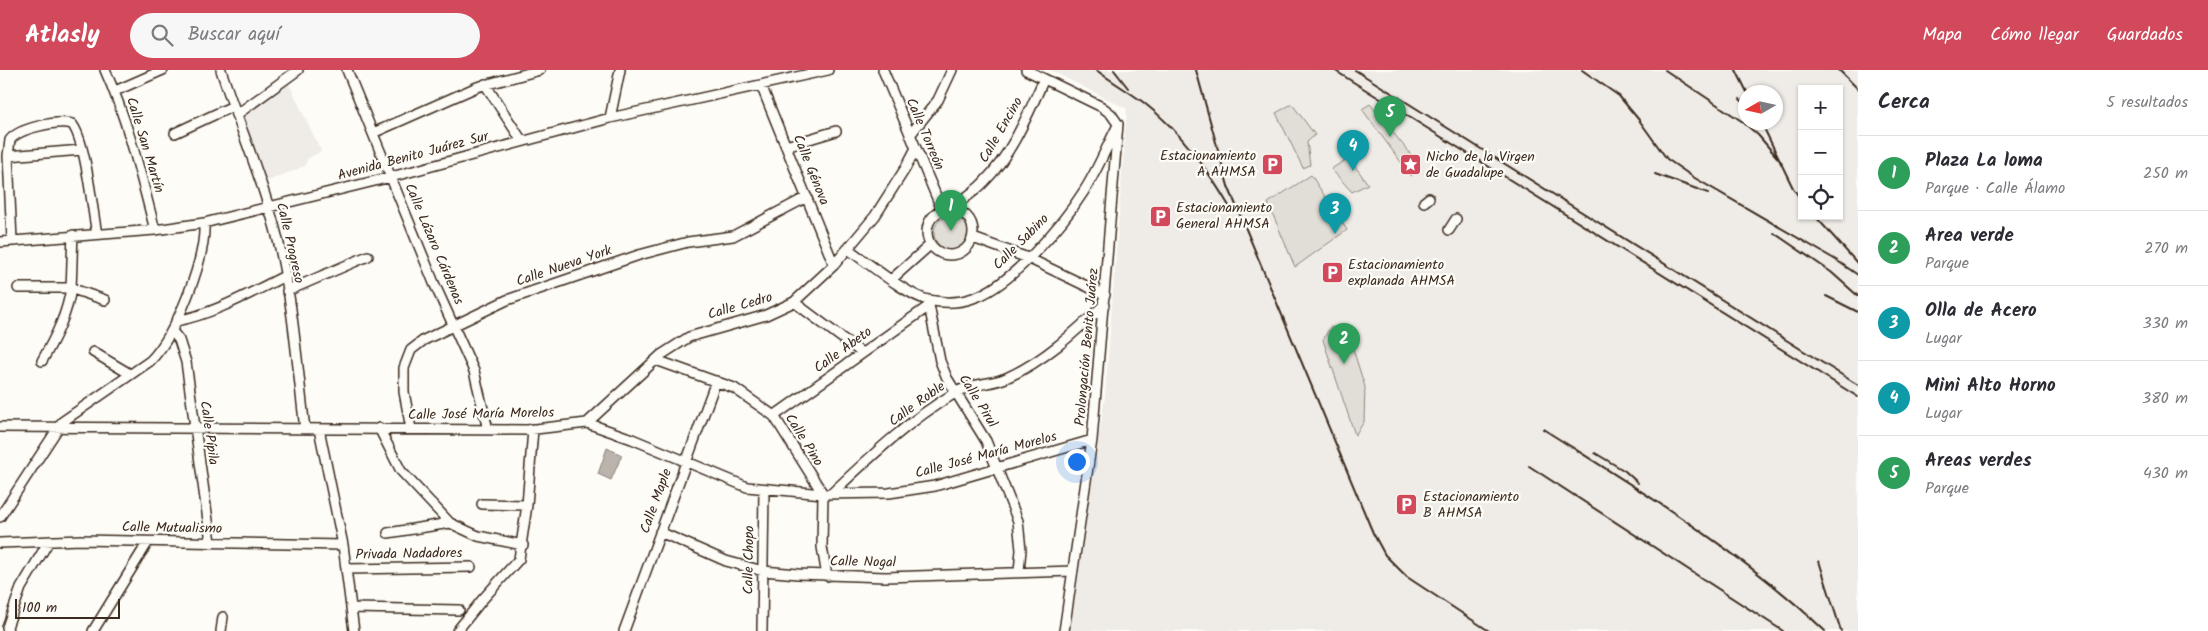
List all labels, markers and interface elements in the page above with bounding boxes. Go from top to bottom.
search box [130,13,480,58]
text: Atlasly [25,16,100,55]
text: Buscar aquí [188,20,280,50]
icon: search [148,21,176,49]
text: Mapa [1923,21,1962,50]
text: Cómo llegar [1990,21,2079,50]
text: Guardados [2107,21,2183,50]
north arrow [1738,85,1783,130]
map controls [1798,85,1843,220]
button: + [1798,85,1843,130]
text: Cerca [1878,86,1930,119]
text: 5 resultados [2106,90,2188,115]
street label: Calle Encino [973,93,1029,167]
street label: Calle San Martín [120,94,170,196]
street label: Calle Torreón [900,94,950,174]
pin: 5 [1374,96,1406,137]
street label: Avenida Benito Juárez Sur [335,125,492,187]
pin: 4 [1337,130,1369,171]
button: − [1798,130,1843,175]
street label: Calle Génova [787,131,835,209]
place label: Estacionamiento A AHMSA [1160,145,1256,183]
place label: Nicho de la Virgen de Guadalupe [1426,146,1535,184]
text: Plaza La loma [1925,146,2043,176]
parking icon: Estacionamiento A AHMSA [1260,152,1284,176]
place icon: Nicho de la Virgen de Guadalupe [1398,153,1422,177]
text: 1 [1892,161,1896,186]
text: 250 m [2143,161,2188,186]
button: locate [1798,175,1843,220]
text: Parque · Calle Álamo [1925,176,2065,201]
street label: Calle Lázaro Cárdenas [398,180,470,308]
pin: 1 [935,190,967,231]
pin: 3 [1319,193,1351,234]
place label: Estacionamiento General AHMSA [1176,197,1272,235]
street label: Calle Progreso [270,200,310,286]
parking icon: Estacionamiento General AHMSA [1148,204,1172,228]
street label: Calle Sabino [988,209,1054,275]
text: Area verde [1925,221,2014,251]
text: 2 [1889,236,1899,261]
text: 270 m [2144,236,2188,261]
street label: Calle Nueva York [513,239,615,293]
text: Parque [1925,251,1969,276]
place label: Estacionamiento explanada AHMSA [1348,254,1455,292]
parking icon: Estacionamiento explanada AHMSA [1320,261,1344,285]
street label: Prolongación Benito Juárez [1069,267,1105,427]
street label: Calle Cedro [705,286,775,326]
text: Olla de Acero [1925,296,2037,326]
text: 3 [1890,311,1898,336]
text: 330 m [2143,311,2188,336]
street label: Calle Abeto [809,321,877,379]
pin: 2 [1328,323,1360,364]
text: Lugar [1925,326,1962,351]
street label: Calle Pirul [953,370,1003,433]
text: Mini Alto Horno [1925,371,2056,401]
street label: Calle Roble [884,375,950,432]
text: 4 [1890,386,1898,411]
text: 380 m [2142,386,2188,411]
street label: Calle Pípila [194,399,224,467]
text: Lugar [1925,401,1962,426]
street label: Calle José María Morelos [408,402,554,426]
street label: Calle Pino [779,409,829,471]
street label: Calle José María Morelos [913,425,1059,485]
text: Areas verdes [1925,446,2032,476]
your location [1064,449,1090,475]
text: 5 [1890,461,1898,486]
text: 430 m [2143,461,2188,486]
street label: Calle Maple [634,465,678,537]
text: Parque [1925,476,1969,501]
place label: Estacionamiento B AHMSA [1423,486,1519,524]
parking icon: Estacionamiento B AHMSA [1395,493,1419,517]
street label: Calle Mutualismo [122,516,222,540]
street label: Calle Chopo [737,525,761,595]
street label: Privada Nadadores [355,542,463,566]
street label: Calle Nogal [830,550,897,574]
scale bar [15,596,120,619]
text: 100 m [22,597,57,619]

